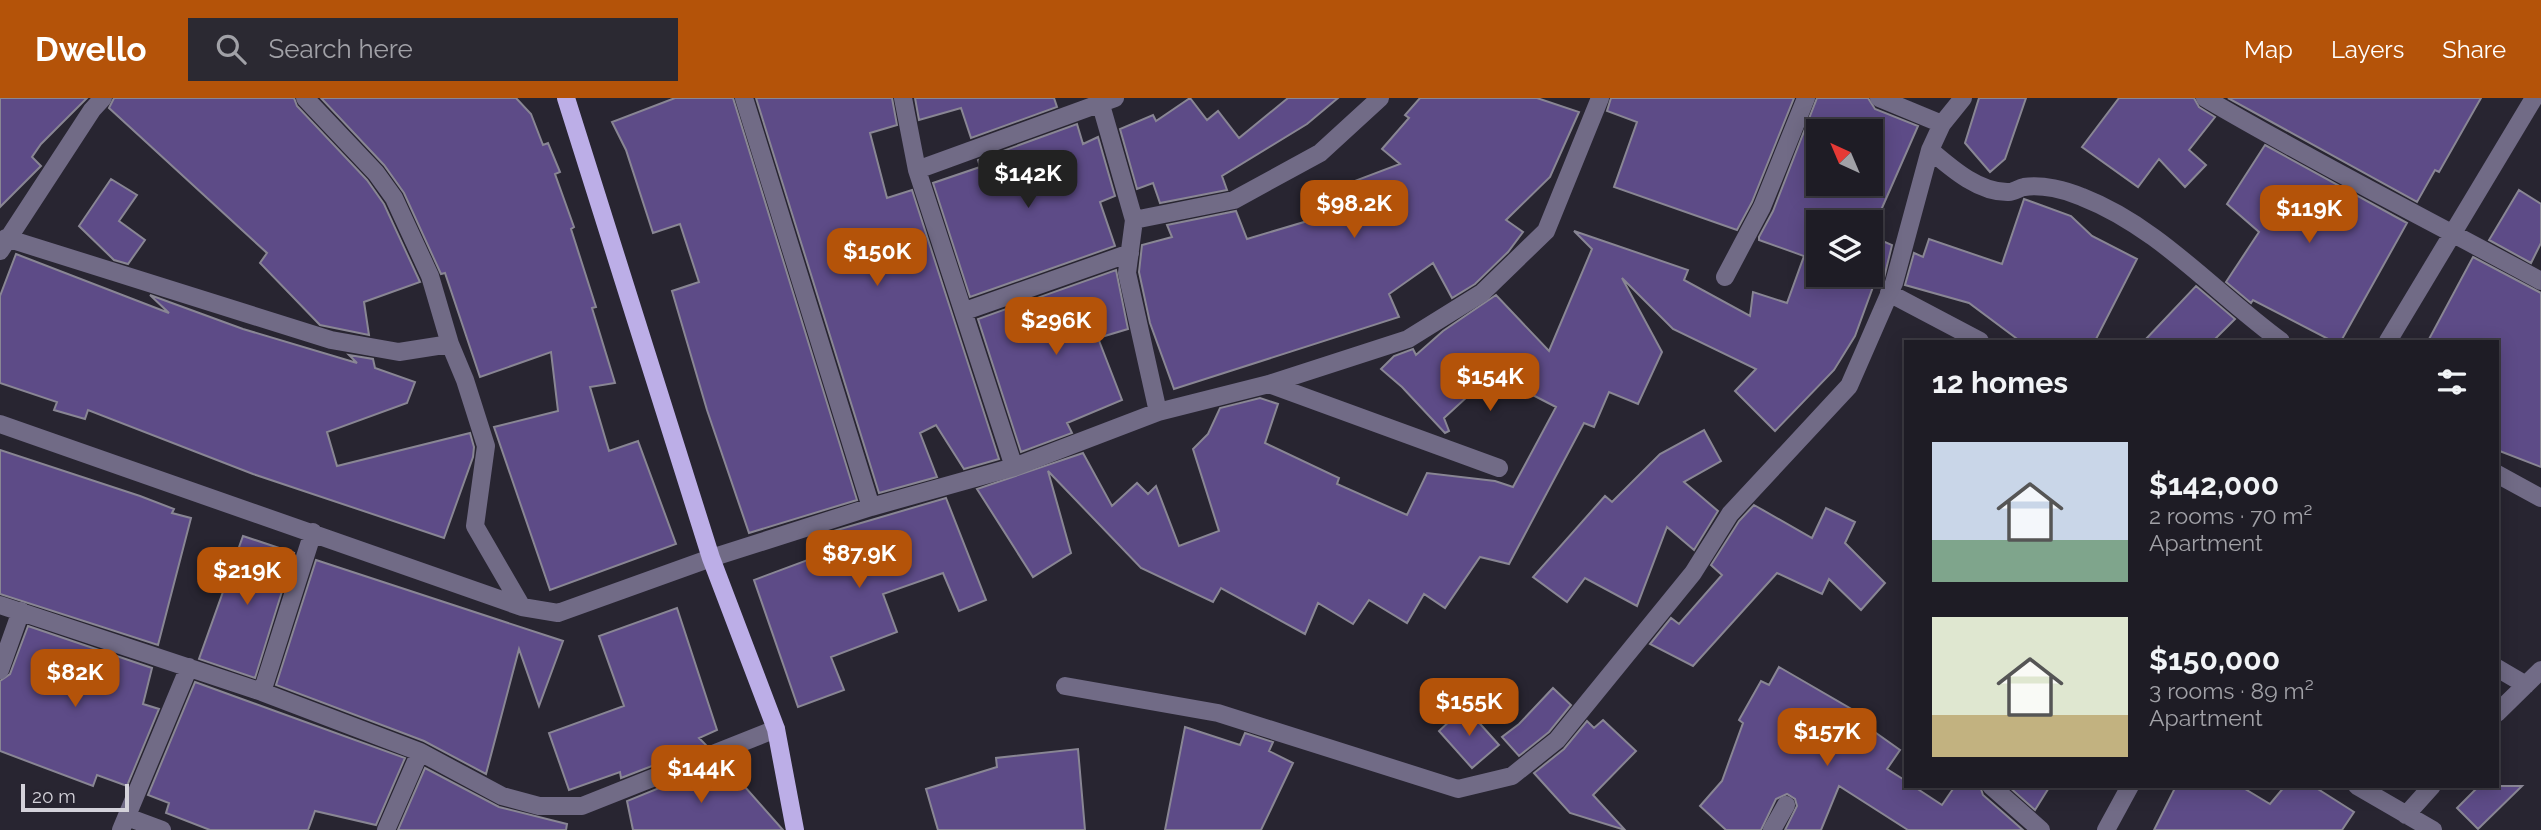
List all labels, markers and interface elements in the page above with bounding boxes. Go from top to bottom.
search box [188,18,678,81]
text: Dwello [35,30,146,69]
icon: search [212,30,250,68]
text: Search here [268,34,413,64]
text: Map [2244,35,2293,64]
text: Layers [2331,35,2404,64]
text: Share [2442,35,2506,64]
north arrow [1806,119,1883,196]
map controls [1806,119,1883,287]
pin: $142K [979,150,1077,210]
text: $142K [994,159,1062,186]
pin: $98.2K [1297,180,1411,240]
pin: $119K [2260,186,2358,245]
text: $98.2K [1316,189,1392,216]
text: $119K [2276,194,2342,221]
button: layers [1806,210,1883,287]
pin: $150K [828,228,926,288]
text: $150K [843,237,911,264]
pin: $296K [1007,298,1105,357]
text: $296K [1021,306,1091,333]
pin: $154K [1441,354,1539,413]
text: $154K [1456,362,1524,389]
icon: filters [2433,363,2471,401]
text: 12 homes [1932,365,2068,400]
text: $142,000 [2149,467,2279,502]
icon: home [1988,470,2072,554]
text: 2 rooms · 70 m² [2149,502,2312,529]
text: Apartment [2149,529,2263,556]
pin: $87.9K [802,531,916,590]
text: $87.9K [822,539,896,566]
pin: $219K [198,547,296,607]
text: $219K [213,556,281,583]
text: $150,000 [2149,642,2280,677]
icon: home [1988,645,2072,729]
pin: $82K [34,650,116,709]
text: $82K [47,658,103,685]
text: 3 rooms · 89 m² [2149,677,2314,704]
pin: $155K [1420,678,1518,738]
text: $155K [1436,687,1502,714]
text: Apartment [2149,704,2263,731]
pin: $157K [1778,708,1876,768]
text: $157K [1794,717,1860,744]
pin: $144K [652,746,750,805]
text: $144K [667,754,735,781]
scale bar [21,781,130,813]
text: 20 m [32,785,76,807]

